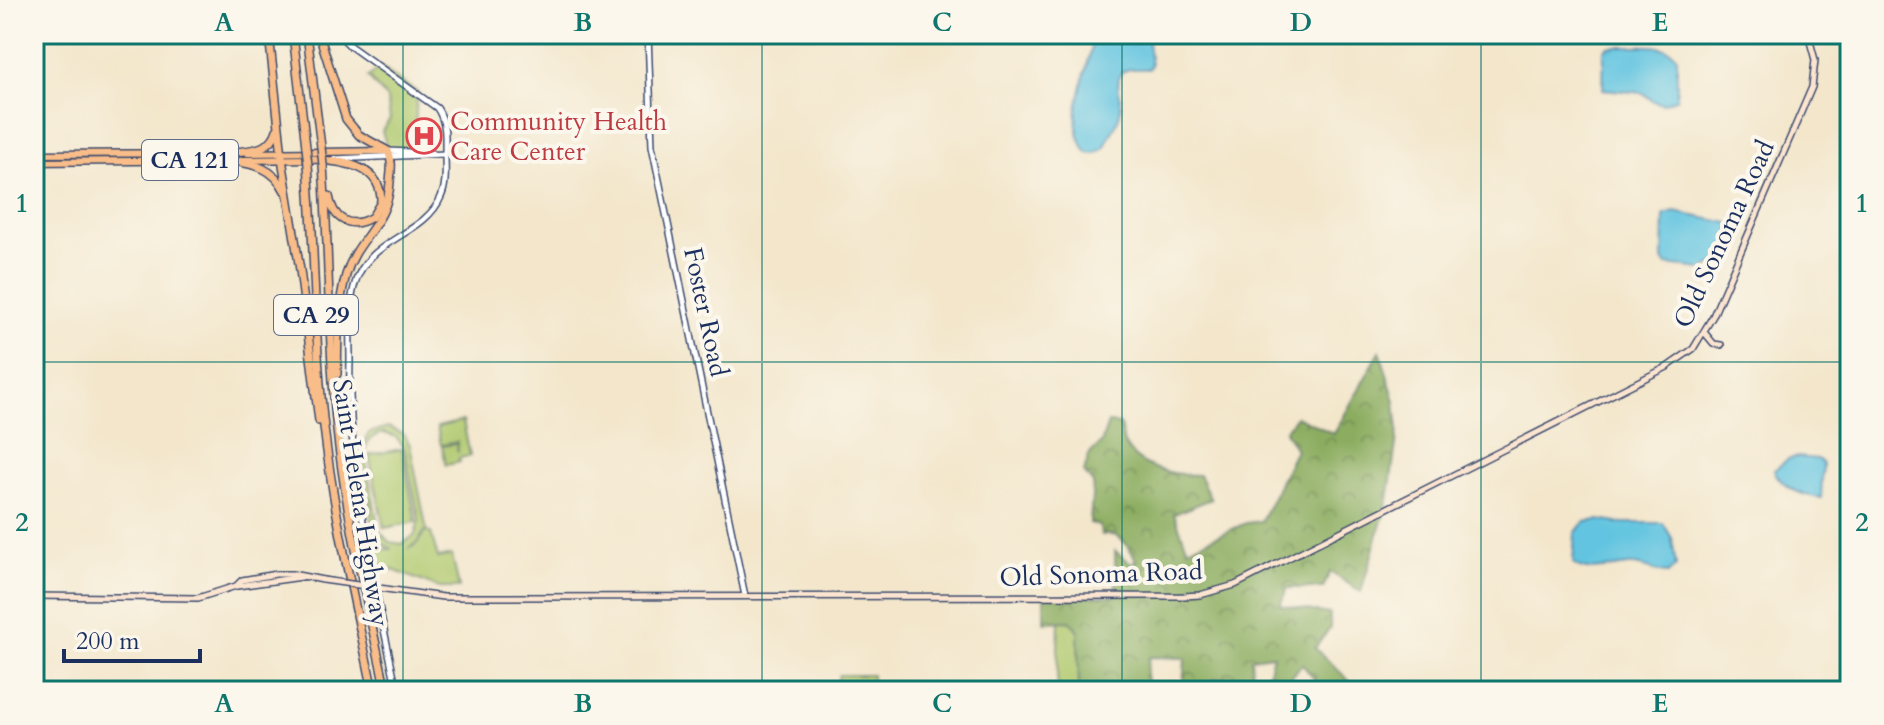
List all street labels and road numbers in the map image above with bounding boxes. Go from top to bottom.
street label: Old Sonoma Road [1665,134,1783,333]
road number: CA 121 [142,140,238,180]
street label: Foster Road [675,244,737,380]
road number: CA 29 [274,295,358,335]
street label: Saint Helena Highway [324,377,398,630]
street label: Old Sonoma Road [999,553,1203,595]

